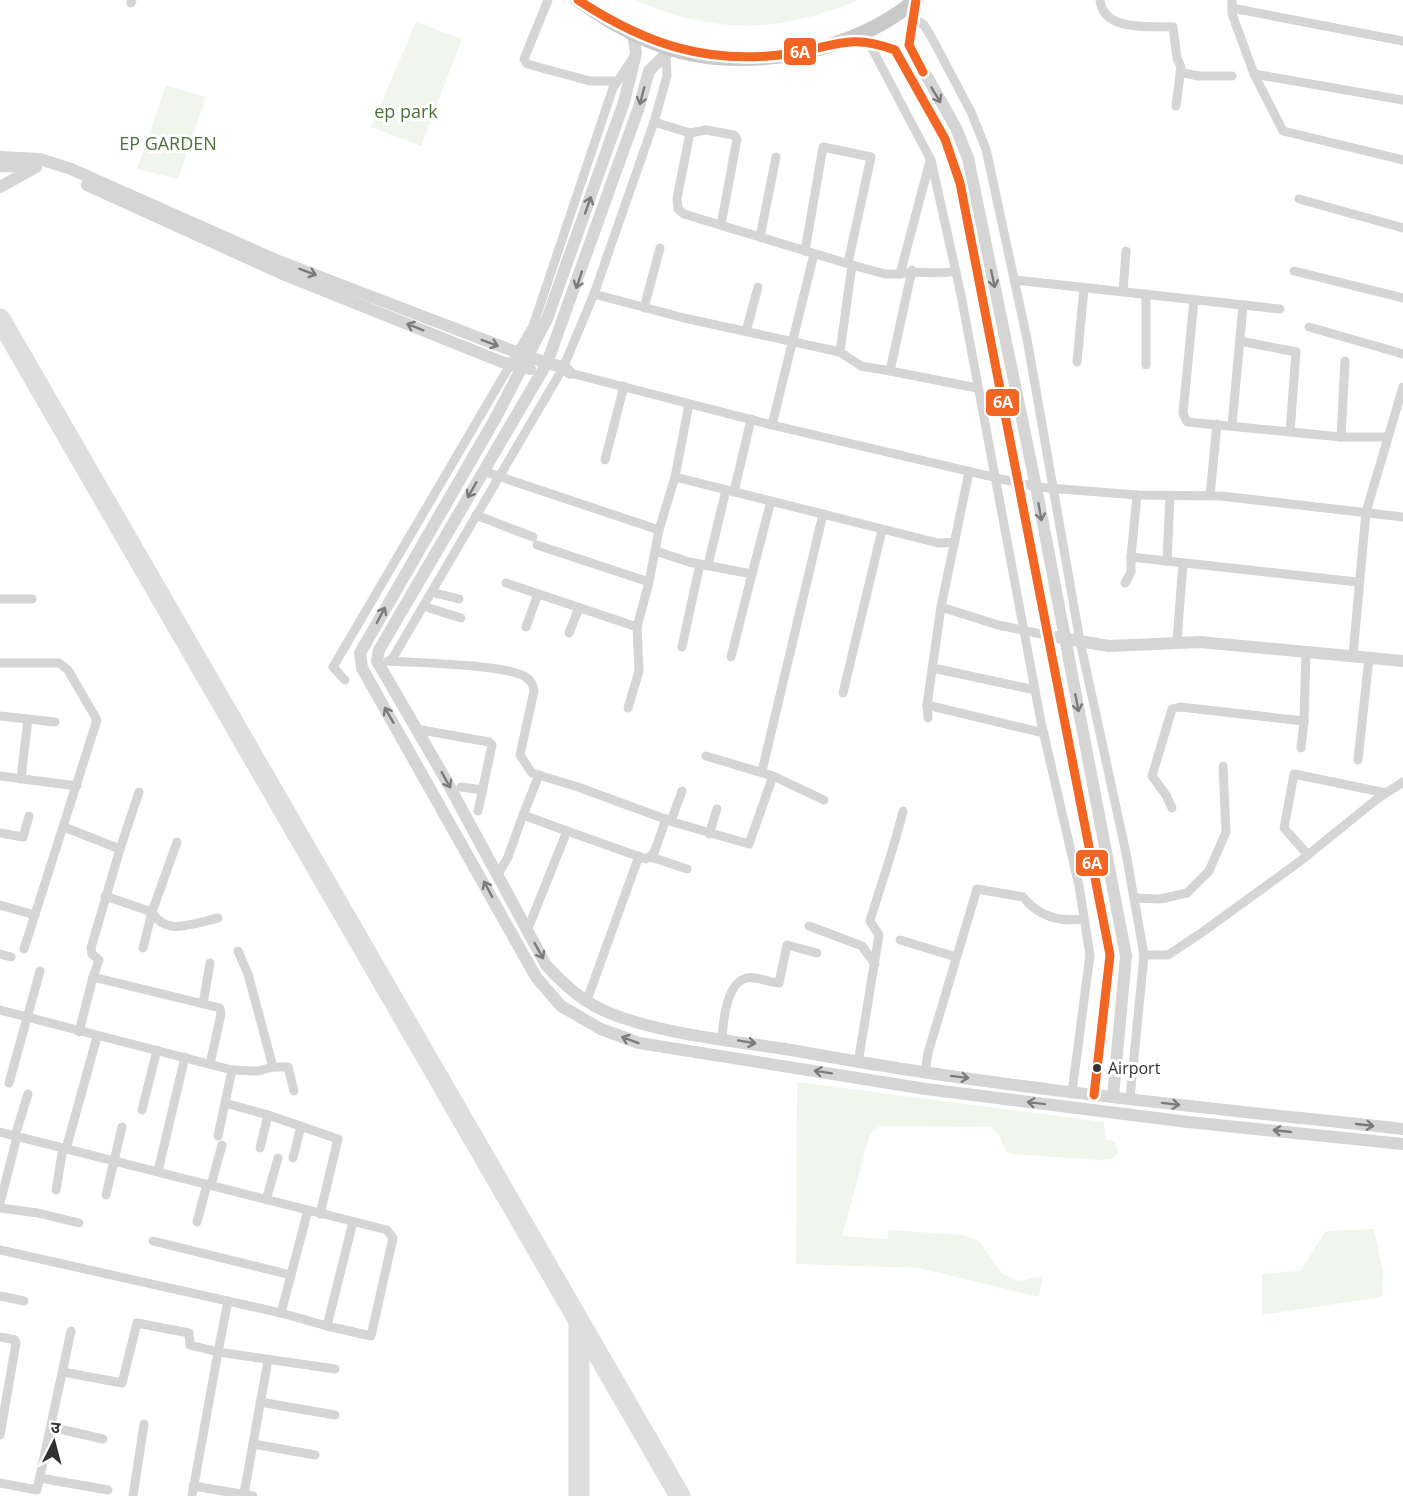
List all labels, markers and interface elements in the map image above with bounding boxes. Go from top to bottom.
line badge: 6A [783,37,817,66]
text: 6A [790,41,811,63]
one-way arrow [636,86,648,105]
one-way arrow [931,86,943,103]
park label: ep park [374,99,438,123]
park label: EP GARDEN [119,131,217,155]
one-way arrow [584,197,595,215]
one-way arrow [299,268,317,279]
one-way arrow [988,269,999,289]
one-way arrow [572,270,583,289]
one-way arrow [406,321,424,332]
one-way arrow [480,338,499,349]
line badge: 6A [985,388,1020,417]
text: 6A [993,391,1014,413]
one-way arrow [465,481,477,498]
one-way arrow [1035,501,1046,521]
one-way arrow [375,607,387,624]
one-way arrow [1072,693,1083,712]
one-way arrow [383,707,395,724]
one-way arrow [440,771,452,788]
line badge: 6A [1075,849,1109,877]
text: 6A [1082,852,1103,874]
one-way arrow [482,881,494,898]
one-way arrow [533,942,545,959]
one-way arrow [622,1033,640,1044]
one-way arrow [736,1037,756,1048]
place label: Airport [1108,1057,1161,1079]
marker: Airport [1091,1062,1103,1074]
one-way arrow [813,1067,833,1078]
one-way arrow [949,1072,969,1083]
one-way arrow [1027,1097,1047,1108]
one-way arrow [1161,1098,1181,1109]
one-way arrow [1355,1120,1374,1131]
one-way arrow [1273,1126,1293,1137]
north arrow [24,1412,84,1472]
text: उ [50,1416,62,1439]

